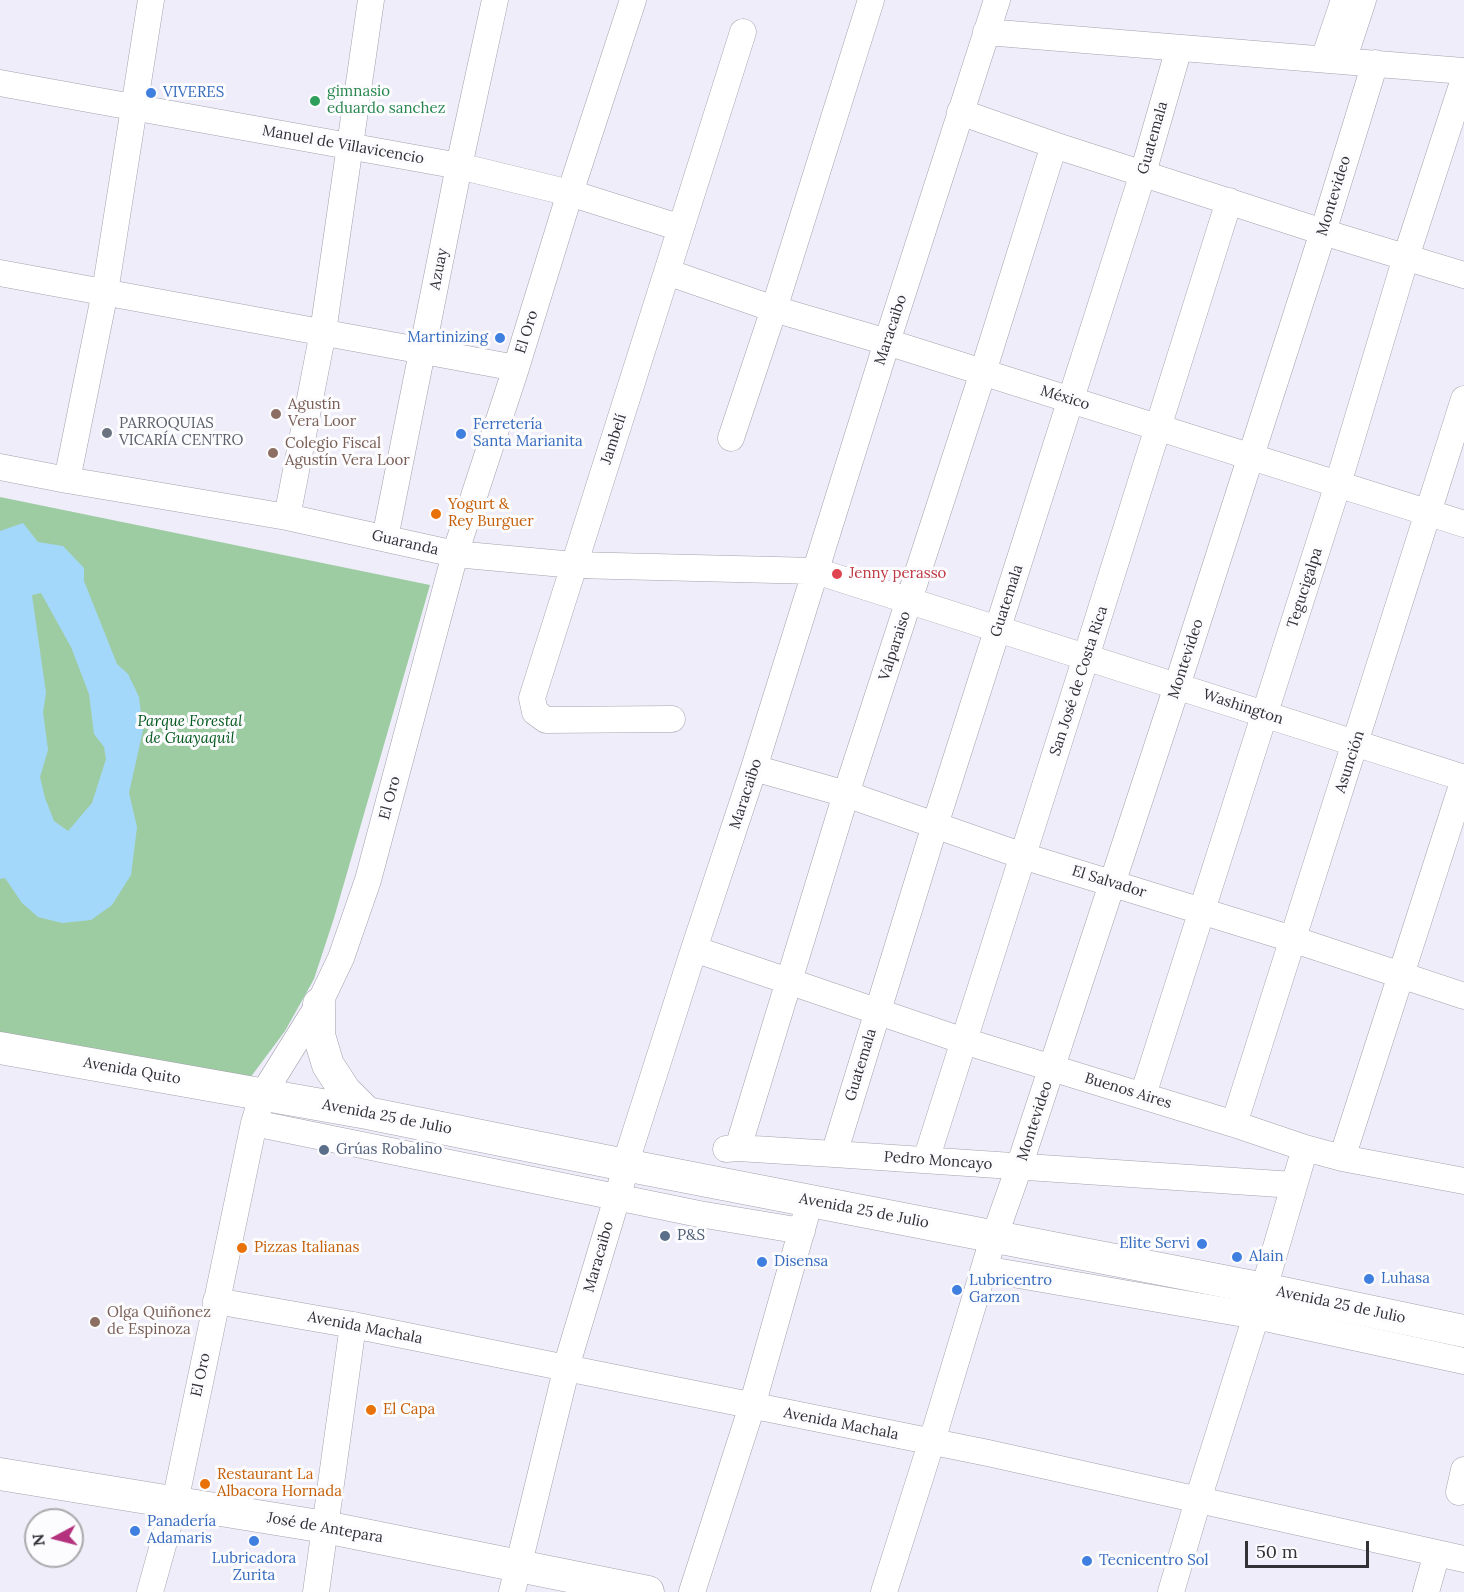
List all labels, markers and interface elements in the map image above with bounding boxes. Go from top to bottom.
place label: gimnasio eduardo sanchez [327,83,445,118]
place label: VIVERES [163,84,224,102]
marker: VIVERES [144,86,158,100]
marker: gimnasio eduardo sanchez [308,94,322,108]
street label: Guatemala [1134,100,1172,176]
street label: Manuel de Villavicencio [261,122,425,168]
street label: Montevideo [1313,154,1355,238]
street label: Azuay [426,247,452,291]
street label: Maracaibo [871,292,911,368]
street label: El Oro [512,308,542,356]
place label: Martinizing [407,329,488,347]
marker: Martinizing [493,331,507,345]
street label: México [1038,382,1092,414]
place label: Agustín Vera Loor [288,396,356,431]
marker: Agustín Vera Loor [269,407,283,421]
street label: Jambelí [597,412,631,466]
place label: PARROQUIAS VICARÍA CENTRO [119,415,243,450]
place label: Ferretería Santa Marianita [473,416,583,451]
marker: PARROQUIAS VICARÍA CENTRO [100,426,114,440]
marker: Ferretería Santa Marianita [454,427,468,441]
place label: Colegio Fiscal Agustín Vera Loor [285,435,410,470]
marker: Colegio Fiscal Agustín Vera Loor [266,446,280,460]
place label: Yogurt & Rey Burguer [448,496,534,531]
marker: Yogurt & Rey Burguer [429,507,443,521]
street label: Guaranda [370,527,440,559]
street label: Tegucigalpa [1284,546,1326,630]
street label: Guatemala [987,563,1027,639]
place label: Jenny perasso [849,565,946,583]
marker: Jenny perasso [830,567,844,581]
street label: San José de Costa Rica [1046,604,1112,758]
street label: Valparaiso [875,609,915,683]
street label: Montevideo [1165,617,1207,701]
street label: Washington [1201,686,1285,728]
park label: Parque Forestal de Guayaquil [137,713,243,748]
street label: Asunción [1331,729,1369,795]
street label: Maracaibo [726,756,766,832]
street label: El Oro [376,774,404,822]
street label: El Salvador [1070,862,1148,902]
street label: Guatemala [841,1027,881,1103]
street label: Avenida Quito [82,1054,182,1088]
street label: Buenos Aires [1082,1069,1174,1113]
street label: Montevideo [1014,1079,1056,1163]
street label: Avenida 25 de Julio [321,1096,453,1138]
place label: Grúas Robalino [336,1141,442,1159]
marker: Grúas Robalino [317,1143,331,1157]
street label: Pedro Moncayo [883,1148,993,1174]
street label: Avenida 25 de Julio [798,1190,930,1232]
street label: Maracaibo [580,1219,618,1295]
place label: P&S [677,1227,705,1245]
marker: P&S [658,1229,672,1243]
place label: Elite Servi [1119,1235,1190,1253]
marker: Elite Servi [1195,1237,1209,1251]
place label: Pizzas Italianas [254,1239,359,1257]
marker: Pizzas Italianas [235,1241,249,1255]
place label: Alain [1249,1248,1284,1266]
marker: Alain [1230,1250,1244,1264]
place label: Disensa [774,1253,828,1271]
marker: Disensa [755,1255,769,1269]
place label: Luhasa [1381,1270,1430,1288]
place label: Lubricentro Garzon [969,1272,1052,1307]
marker: Luhasa [1362,1272,1376,1286]
marker: Lubricentro Garzon [950,1283,964,1297]
street label: Avenida 25 de Julio [1275,1283,1407,1327]
place label: Olga Quiñonez de Espinoza [107,1304,211,1339]
street label: Avenida Machala [306,1308,424,1348]
marker: Olga Quiñonez de Espinoza [88,1315,102,1329]
street label: El Oro [188,1351,214,1399]
place label: El Capa [383,1401,435,1419]
marker: El Capa [364,1403,378,1417]
street label: Avenida Machala [782,1404,900,1444]
place label: Restaurant La Albacora Hornada [217,1466,342,1501]
marker: Restaurant La Albacora Hornada [198,1477,212,1491]
north arrow [24,1508,84,1568]
street label: José de Antepara [266,1509,384,1547]
place label: Panadería Adamaris [147,1513,216,1548]
marker: Panadería Adamaris [128,1524,142,1538]
scale bar [1248,1529,1372,1567]
text: N [27,1533,49,1547]
marker: Lubricadora Zurita [247,1534,261,1548]
text: 50 m [1256,1540,1298,1563]
place label: Lubricadora Zurita [212,1550,296,1585]
place label: Tecnicentro Sol [1099,1552,1208,1570]
marker: Tecnicentro Sol [1080,1554,1094,1568]

